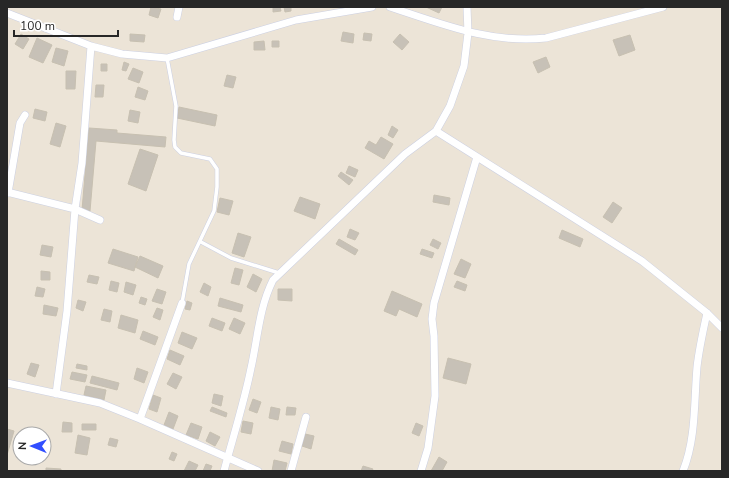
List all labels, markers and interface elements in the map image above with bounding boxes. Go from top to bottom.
scale bar [14,12,118,38]
text: 100 m [20,18,55,34]
north arrow [12,426,52,466]
text: N [15,442,30,450]

